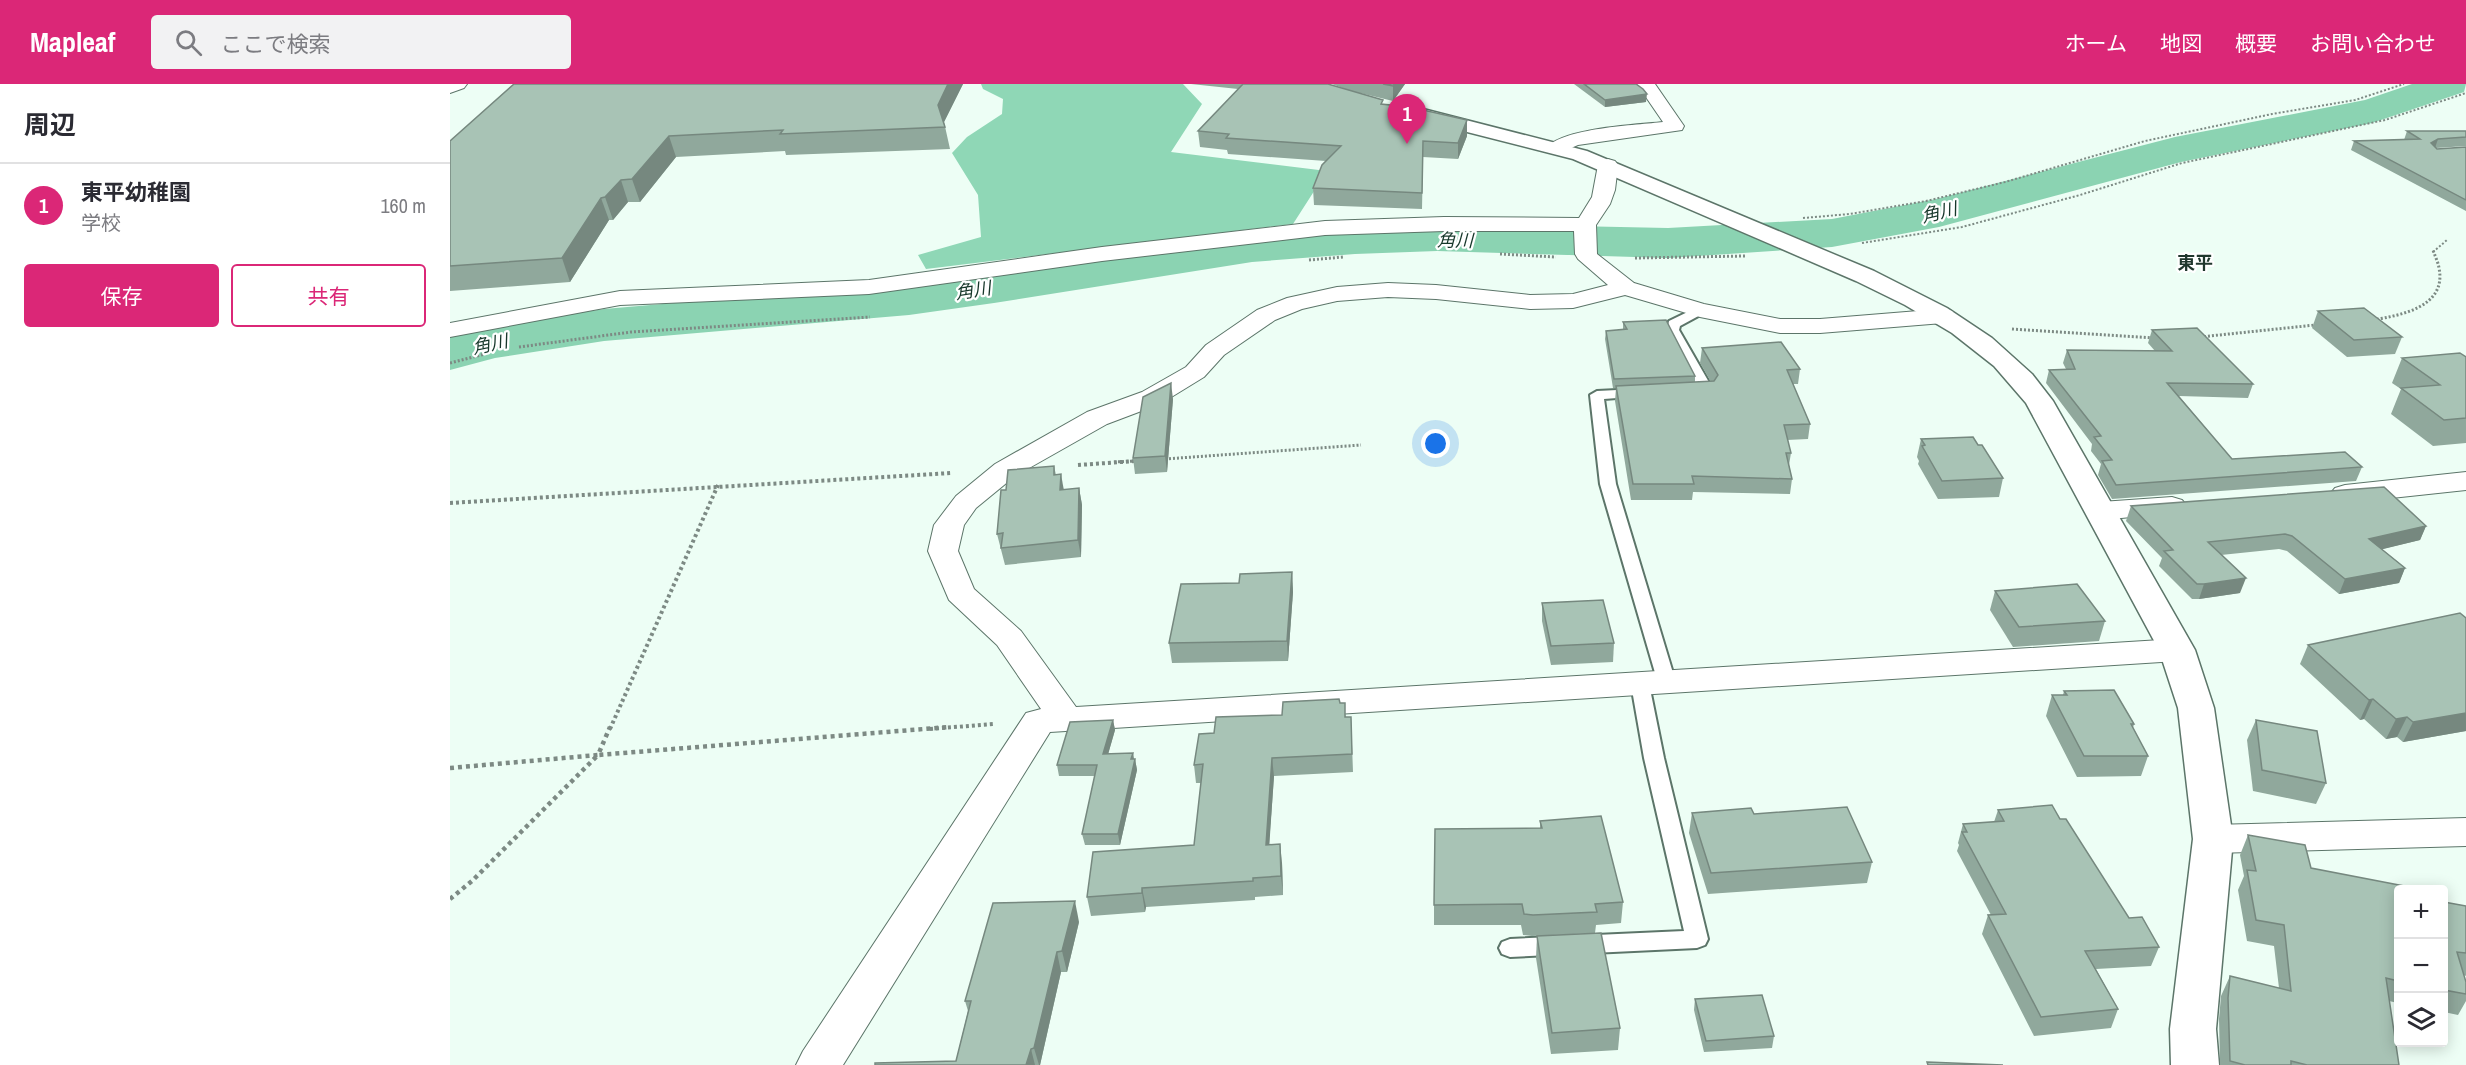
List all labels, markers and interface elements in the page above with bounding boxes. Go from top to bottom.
search box [151,15,571,69]
text: Mapleaf [30,23,115,61]
icon: search [172,26,205,59]
text: ここで検索 [220,29,331,59]
text: ホーム [2065,29,2127,58]
text: 地図 [2160,29,2202,58]
text: 概要 [2235,29,2277,58]
text: お問い合わせ [2310,29,2436,58]
pin: 1 [1388,94,1426,144]
text: 周辺 [24,107,76,142]
text: 東平幼稚園 [81,177,191,207]
text: 1 [39,192,48,219]
text: 160 m [380,192,426,219]
water label: 角川 [1919,195,1961,228]
text: 学校 [81,209,121,236]
water label: 角川 [1437,227,1475,253]
district label: 東平 [2177,250,2213,275]
button: 保存 [24,264,219,327]
button: 共有 [231,264,426,327]
water label: 角川 [953,275,995,305]
water label: 角川 [470,328,512,360]
your location [1421,429,1450,458]
map controls [2394,885,2448,1047]
button: + [2394,885,2448,939]
button: − [2394,939,2448,993]
button: layers [2394,993,2448,1047]

